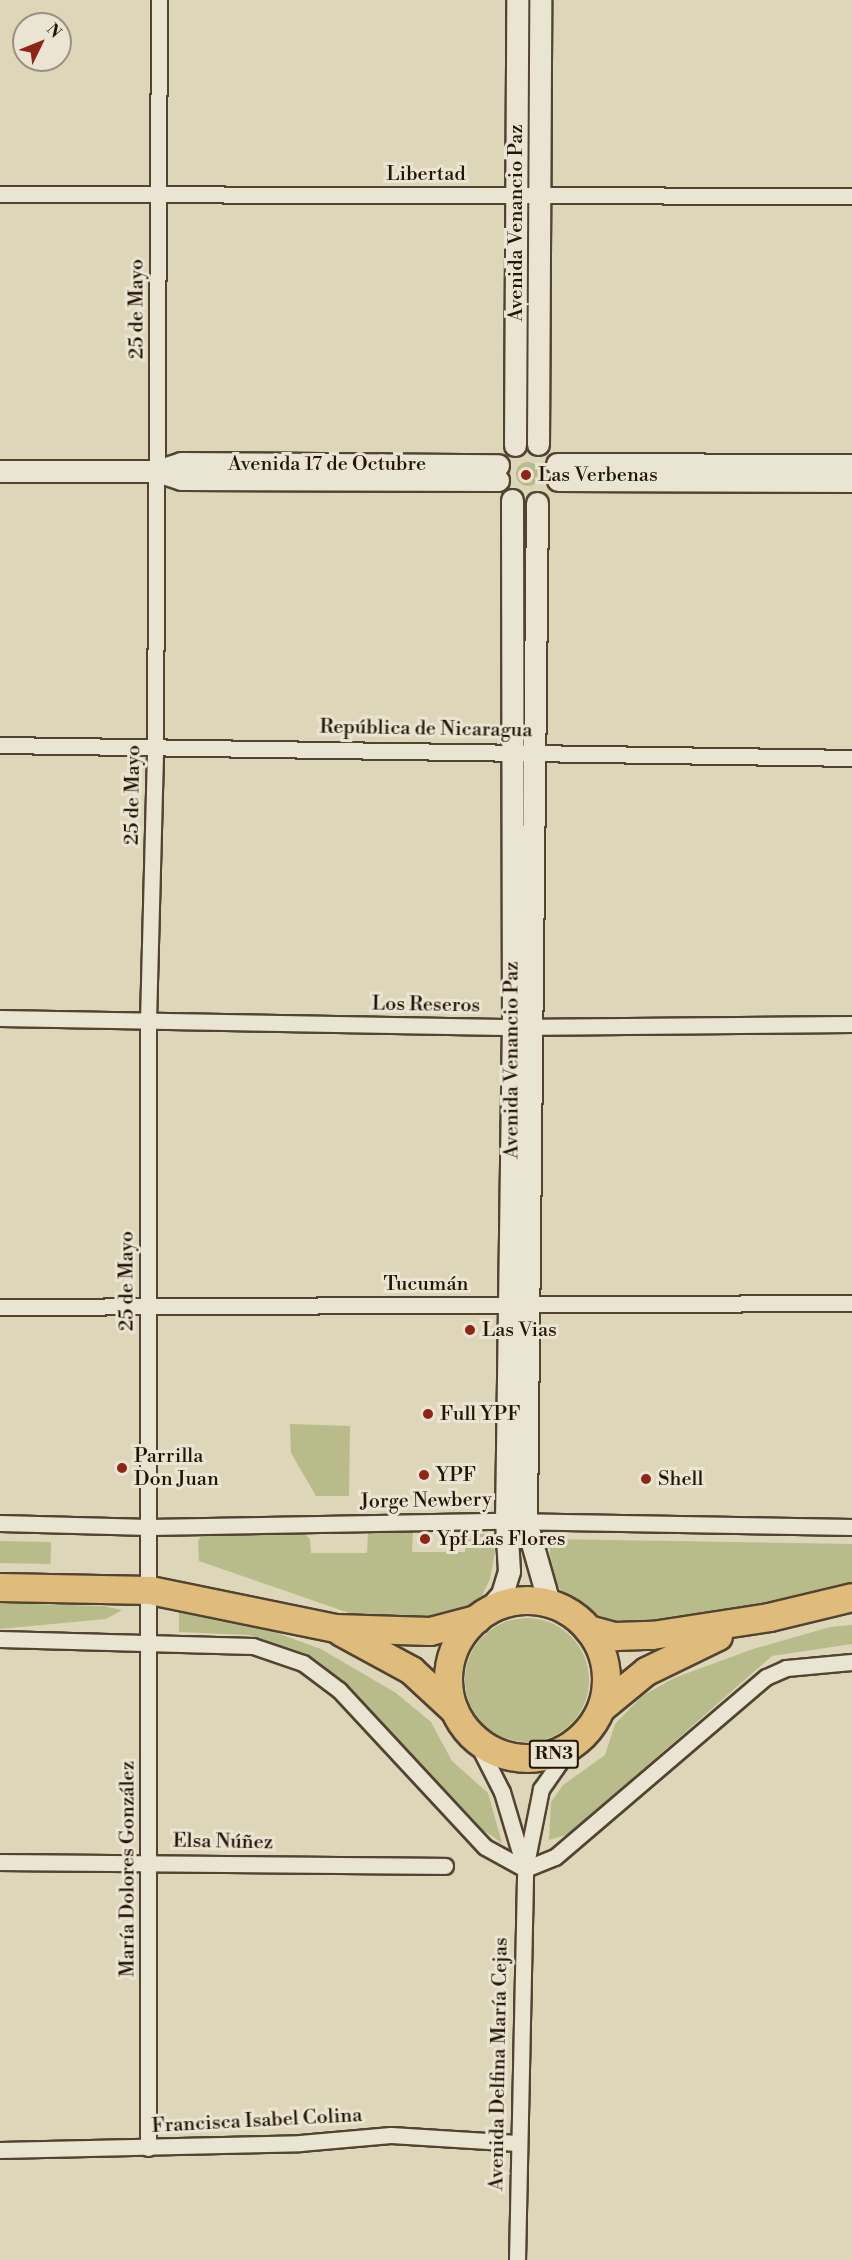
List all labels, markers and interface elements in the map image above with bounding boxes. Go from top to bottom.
north arrow [12,12,72,72]
text: N [42,20,65,43]
street label: Avenida Venancio Paz [504,124,528,322]
street label: Libertad [386,162,466,186]
street label: 25 de Mayo [125,259,149,359]
street label: Avenida 17 de Octubre [228,452,426,476]
place label: Las Verbenas [538,463,658,487]
marker: Las Verbenas [519,468,533,482]
street label: República de Nicaragua [319,715,533,743]
street label: 25 de Mayo [120,745,146,845]
street label: Avenida Venancio Paz [500,961,524,1159]
street label: Los Reseros [372,992,480,1018]
street label: 25 de Mayo [115,1231,139,1331]
street label: Tucumán [384,1272,468,1296]
place label: Las Vias [482,1318,557,1342]
marker: Las Vias [463,1323,477,1337]
place label: Full YPF [440,1402,520,1426]
marker: Full YPF [421,1407,435,1421]
place label: Parrilla Don Juan [134,1444,219,1491]
marker: Parrilla Don Juan [115,1461,129,1475]
place label: YPF [436,1463,476,1487]
place label: Shell [658,1467,703,1491]
marker: YPF [417,1468,431,1482]
marker: Shell [639,1472,653,1486]
street label: Jorge Newbery [360,1488,492,1514]
place label: Ypf Las Flores [437,1527,566,1551]
marker: Ypf Las Flores [418,1532,432,1546]
road number: RN3 [528,1739,580,1769]
street label: María Dolores González [116,1761,140,1977]
street label: Elsa Núñez [173,1829,273,1855]
street label: Avenida Delfina María Cejas [485,1937,513,2191]
street label: Francisca Isabel Colina [151,2103,363,2139]

